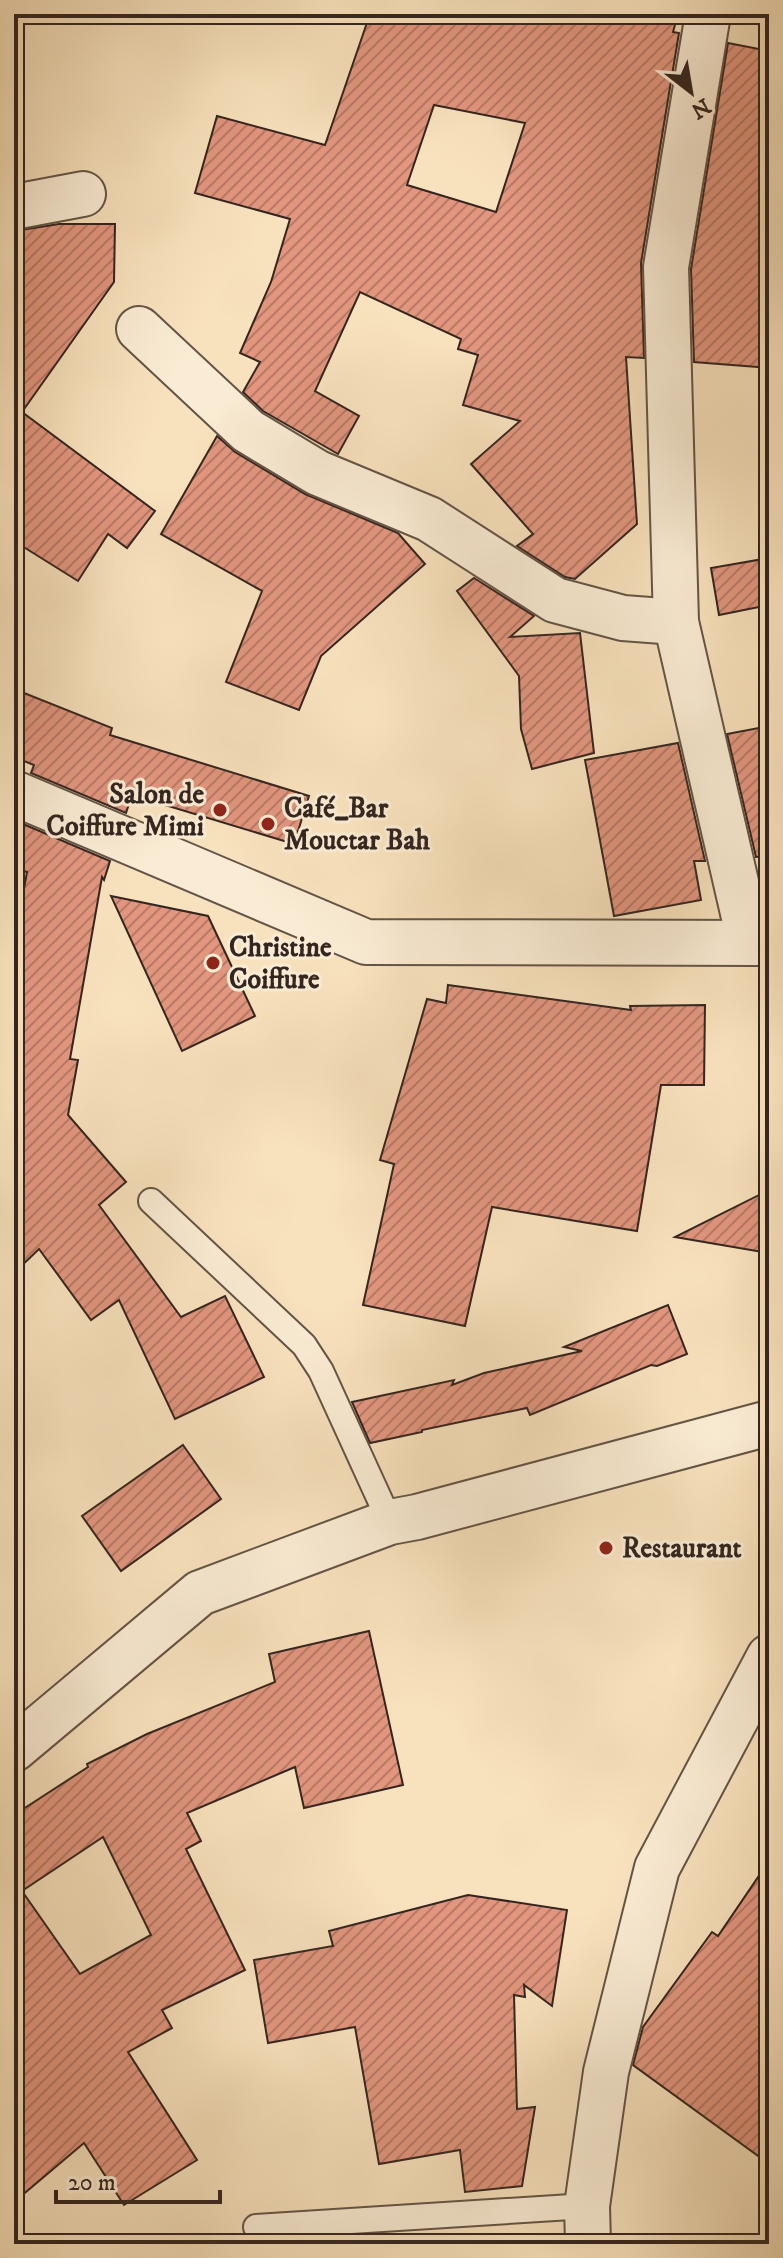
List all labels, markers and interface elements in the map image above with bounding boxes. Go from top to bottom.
north arrow [651,52,731,132]
text: N [686,92,715,124]
place label: Salon de Coiffure Mimi [46,777,204,844]
place label: Café_Bar Mouctar Bah [284,791,430,858]
marker: Salon de Coiffure Mimi [211,801,229,819]
marker: Café_Bar Mouctar Bah [259,815,277,833]
place label: Christine Coiffure [229,930,332,997]
marker: Christine Coiffure [204,954,222,972]
place label: Restaurant [622,1531,742,1566]
marker: Restaurant [597,1539,615,1557]
scale bar [56,2154,220,2204]
text: 20 m [68,2168,116,2198]

